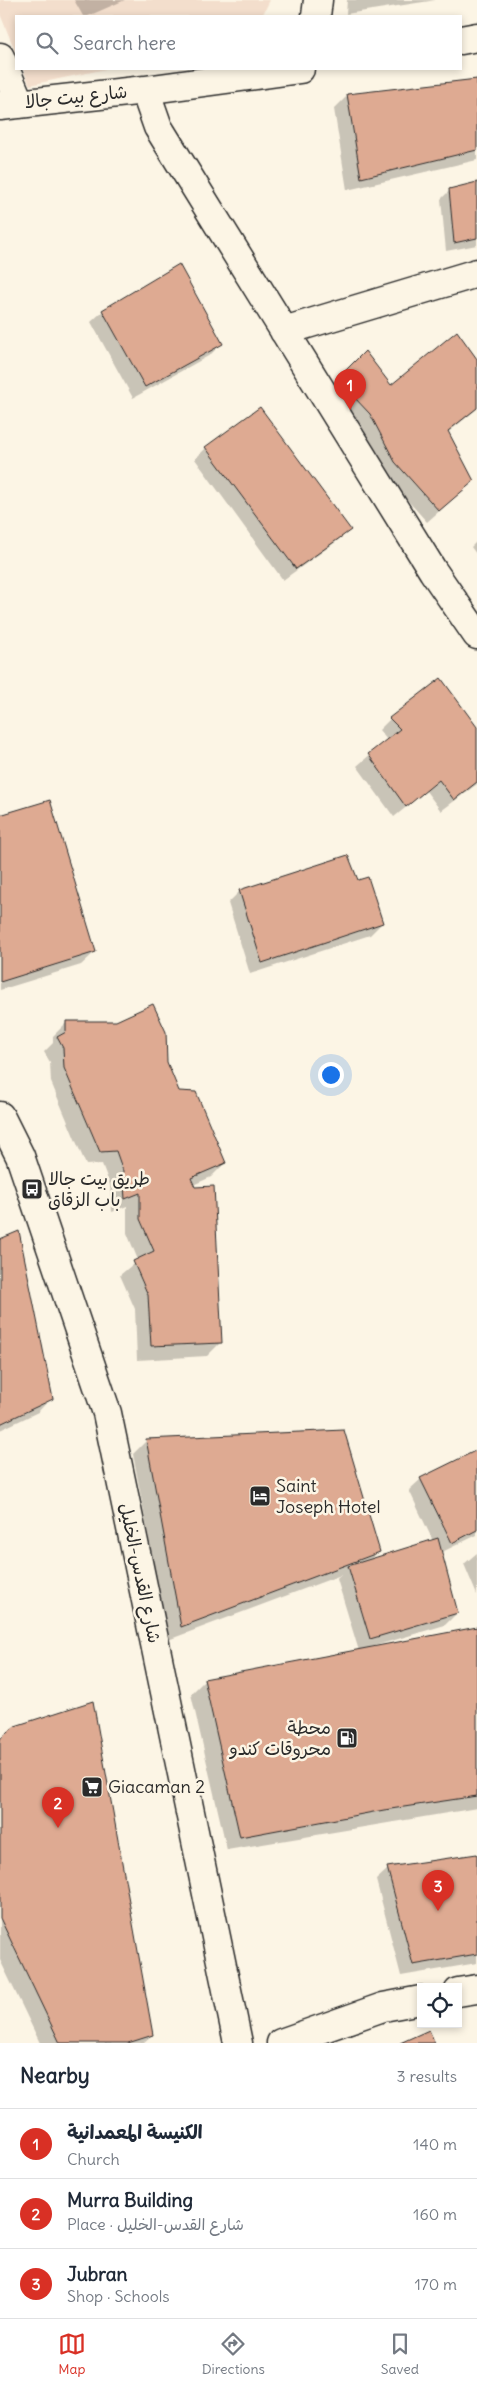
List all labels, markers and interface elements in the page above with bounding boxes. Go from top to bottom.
search box [15,15,462,70]
icon: search [33,29,61,57]
text: Search here [73,31,176,55]
street label: شارع بيت جالا [23,80,129,114]
pin: 1 [334,369,366,410]
your location [318,1062,344,1088]
place label: طريق بيت جالا باب الزقاق [48,1167,150,1211]
bus stop icon: طريق بيت جالا باب الزقاق [20,1177,44,1201]
place label: Saint Joseph Hotel [276,1474,381,1518]
hotel icon: Saint Joseph Hotel [248,1484,272,1508]
street label: شارع القدس-الخليل [113,1501,167,1645]
place label: محطة محروقات كندو [229,1716,331,1760]
fuel station icon: محطة محروقات كندو [335,1726,359,1750]
supermarket icon: Giacaman 2 [80,1775,104,1799]
place label: Giacaman 2 [108,1775,205,1798]
pin: 2 [42,1787,74,1828]
pin: 3 [422,1870,454,1911]
map controls [417,1983,462,2028]
button: locate [417,1983,462,2028]
text: Nearby [20,2062,90,2089]
text: 3 results [397,2066,457,2086]
text: الكنيسة المعمدانية [67,2120,203,2144]
text: 1 [33,2134,39,2154]
text: 140 m [413,2134,457,2154]
text: Church [67,2149,120,2169]
text: Murra Building [67,2188,193,2212]
text: 2 [32,2204,40,2224]
text: 160 m [413,2204,457,2224]
text: Place · شارع القدس-الخليل [67,2214,244,2234]
text: Jubran [67,2262,128,2286]
text: 3 [31,2274,41,2294]
text: 170 m [414,2274,457,2294]
text: Shop · Schools [67,2286,170,2306]
tab: Map [58,2330,86,2378]
tab: Directions [202,2330,265,2378]
tab: Saved [381,2330,419,2378]

